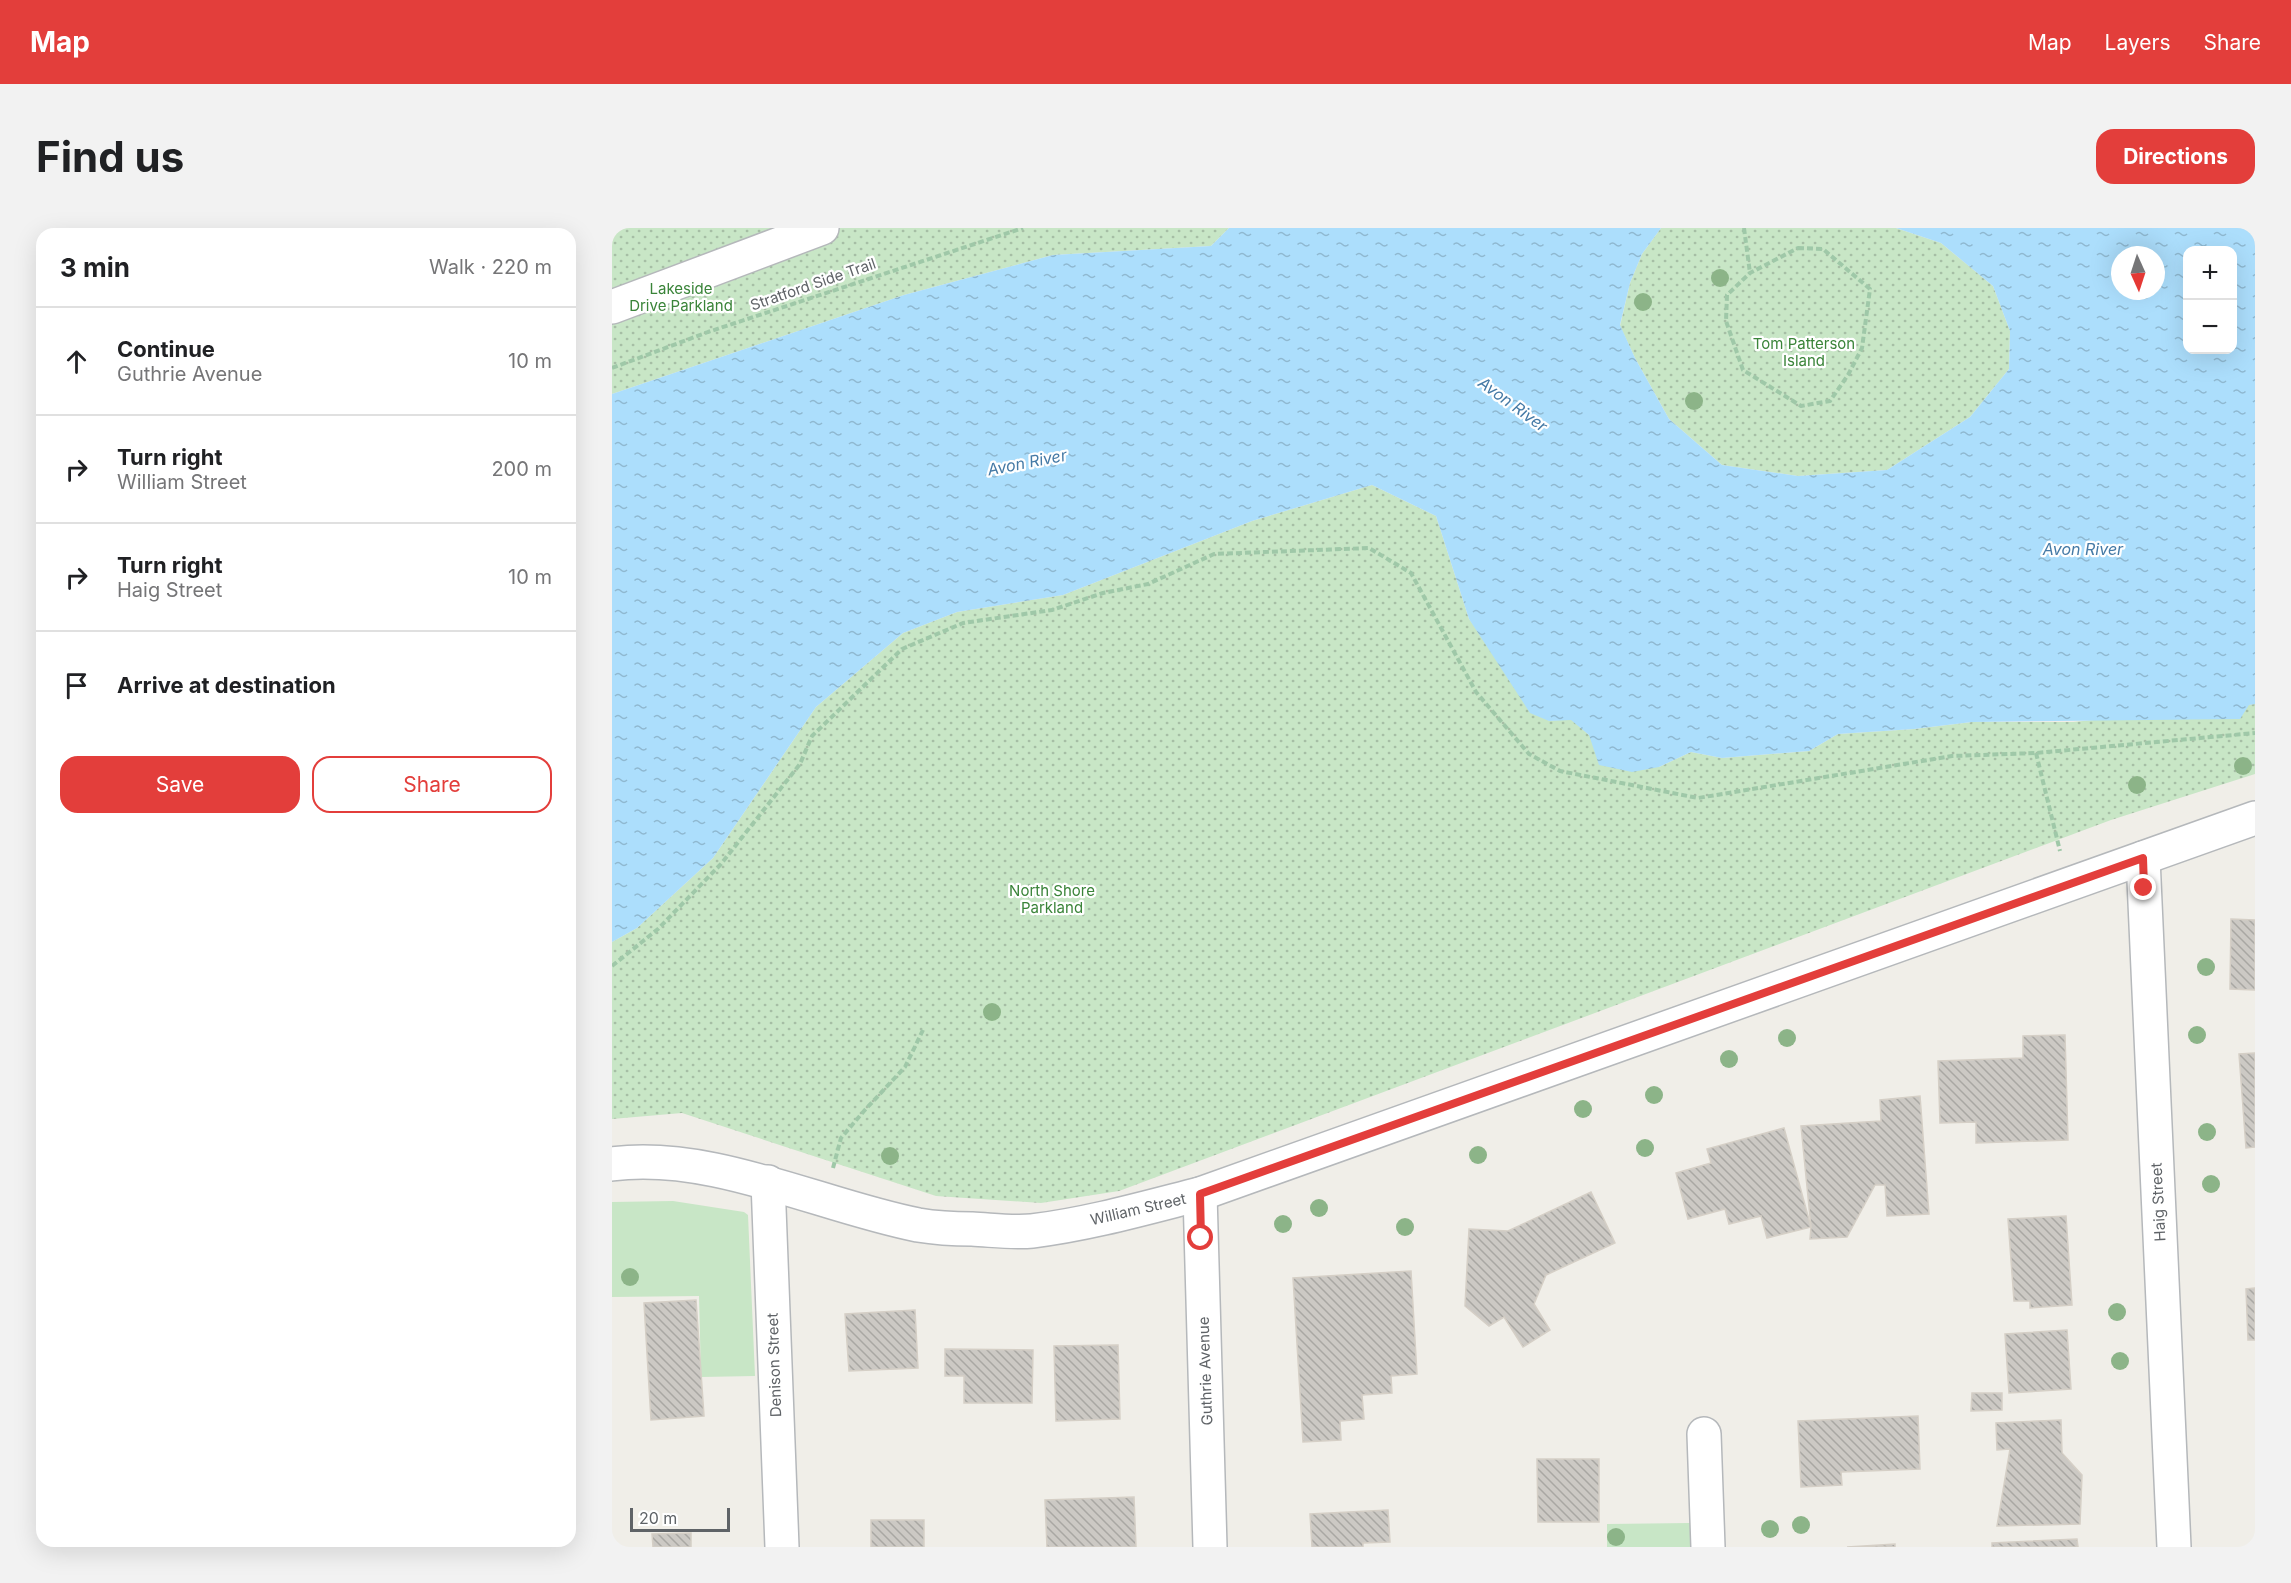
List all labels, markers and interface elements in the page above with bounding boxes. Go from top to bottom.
text: Map [30,25,90,59]
text: Map [2028,30,2072,55]
text: Layers [2105,30,2171,55]
text: Share [2204,30,2261,55]
button: Directions [2096,129,2255,184]
text: Find us [36,131,184,182]
north arrow [2111,246,2165,300]
map controls [2183,246,2237,354]
button: + [2183,246,2237,300]
text: 3 min [60,252,130,283]
street label: Stratford Side Trail [748,254,878,314]
text: Walk · 220 m [429,255,552,279]
park label: Lakeside Drive Parkland [629,279,733,315]
button: − [2183,300,2237,354]
park label: Tom Patterson Island [1753,334,1855,370]
text: Continue [117,336,215,362]
icon: ahead [60,345,93,378]
text: 10 m [508,349,552,373]
text: Guthrie Avenue [117,362,262,386]
water label: Avon River [1474,372,1552,436]
text: Turn right [117,444,223,470]
water label: Avon River [985,444,1069,480]
icon: right [60,453,93,486]
text: 200 m [491,457,552,481]
text: William Street [117,470,247,494]
water label: Avon River [2042,539,2124,559]
text: Turn right [117,552,223,578]
icon: right [60,561,93,594]
text: 10 m [508,565,552,589]
text: Haig Street [117,578,222,602]
icon: arrive [60,669,93,702]
text: Arrive at destination [117,672,336,698]
button: Save [60,756,300,813]
button: Share [312,756,552,813]
route end [2130,874,2156,900]
park label: North Shore Parkland [1009,881,1095,917]
street label: Haig Street [2146,1162,2170,1242]
street label: William Street [1088,1189,1188,1229]
route start [1187,1224,1213,1250]
street label: Denison Street [763,1312,785,1417]
street label: Guthrie Avenue [1194,1316,1216,1426]
scale bar [630,1505,730,1532]
text: 20 m [639,1508,677,1528]

